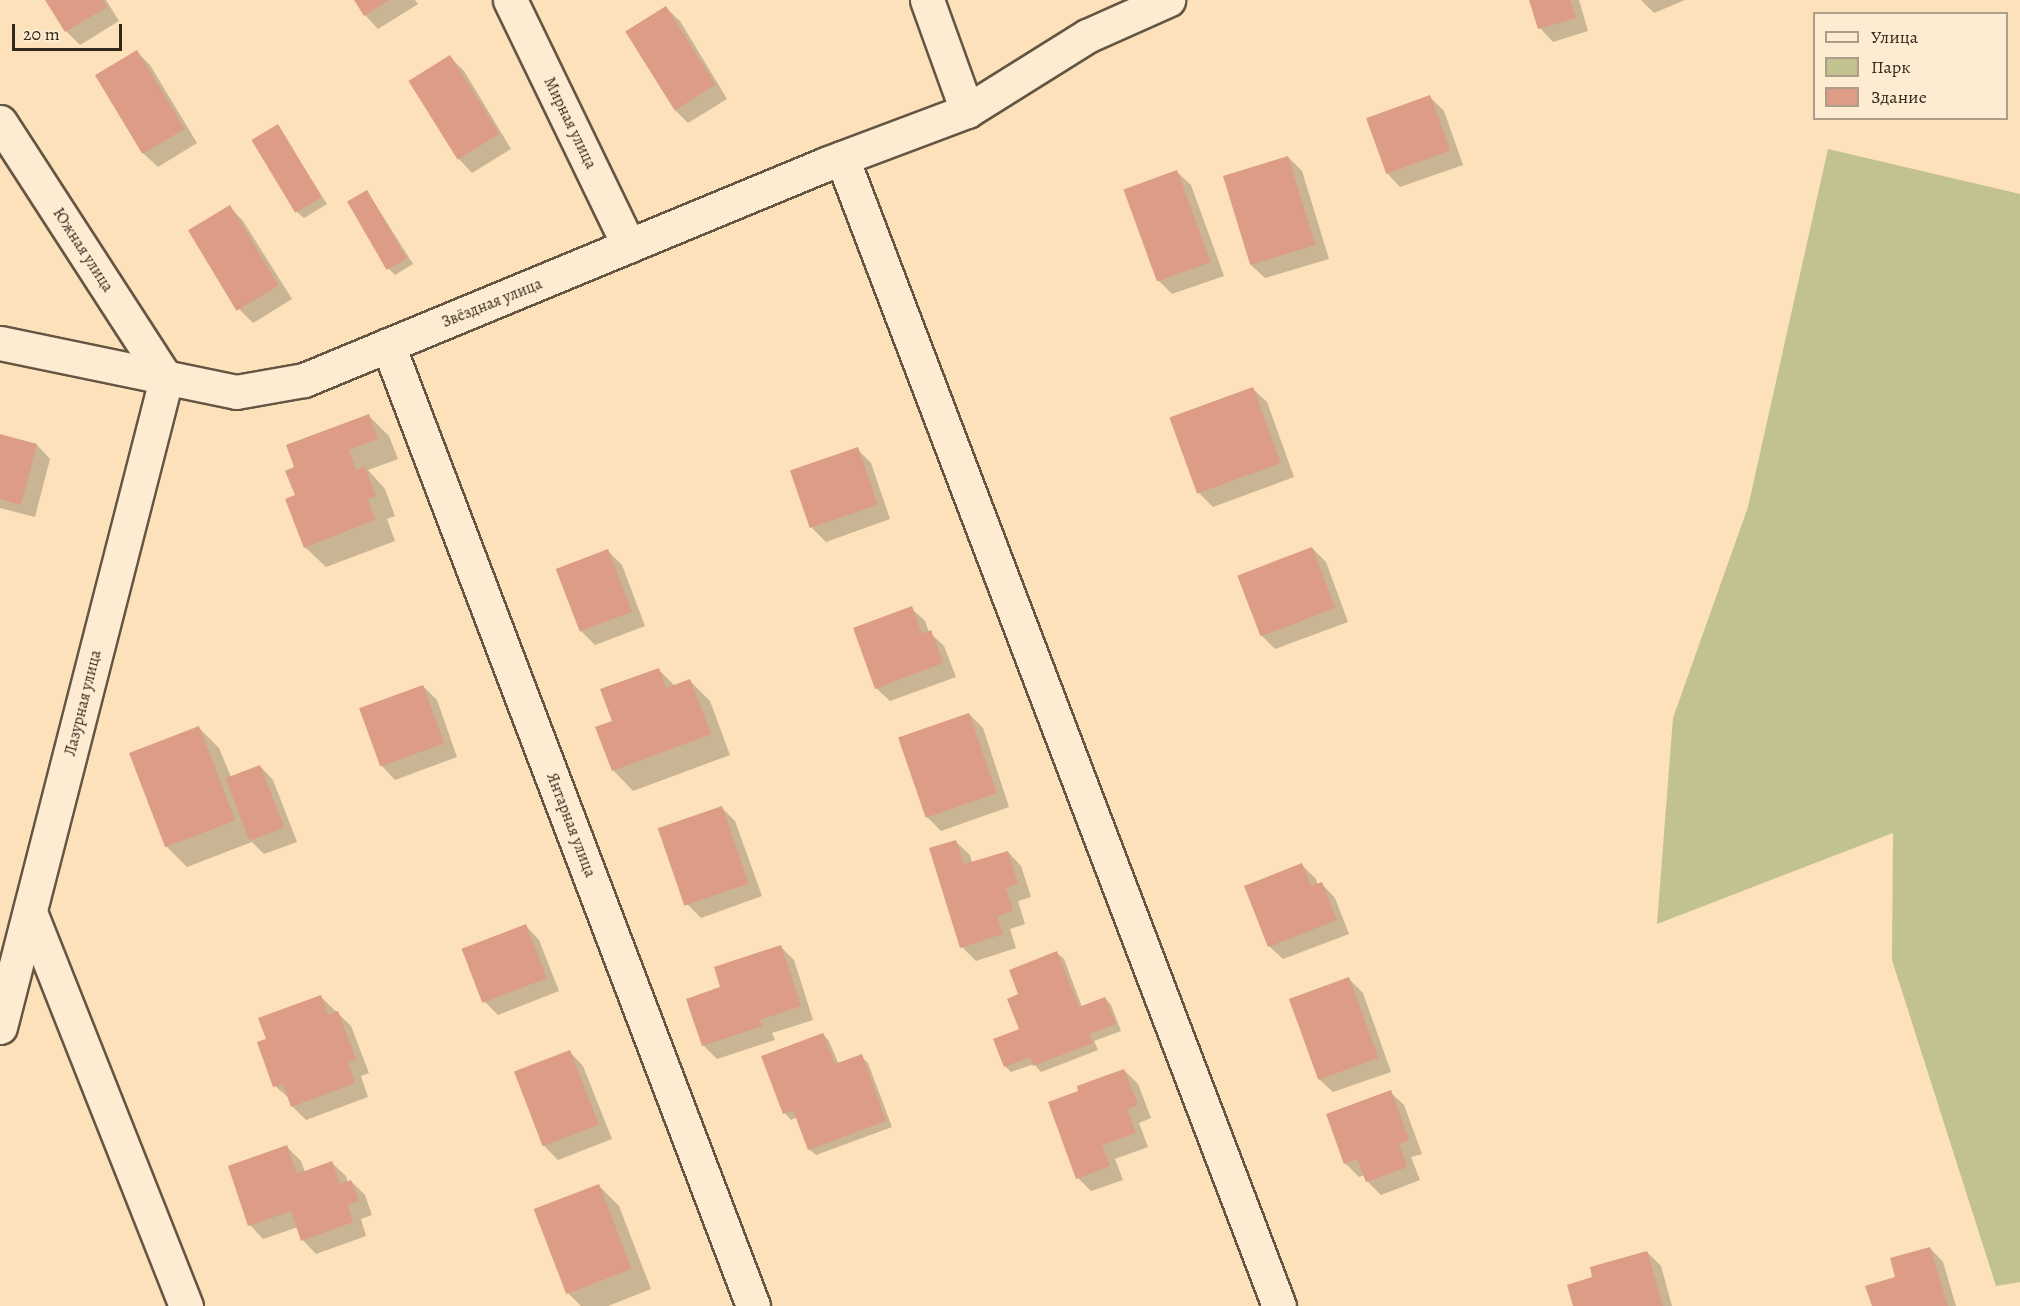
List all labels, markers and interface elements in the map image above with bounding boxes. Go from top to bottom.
scale bar [15,12,124,50]
legend [1813,12,2008,120]
text: 20 m [23,22,60,46]
text: Улица [1871,25,1918,49]
text: Парк [1871,55,1911,79]
street label: Мирная улица [540,74,600,172]
text: Здание [1871,85,1927,109]
street label: Южная улица [49,204,117,296]
street label: Звёздная улица [439,274,545,332]
street label: Лазурная улица [61,648,105,758]
street label: Янтарная улица [542,770,600,880]

